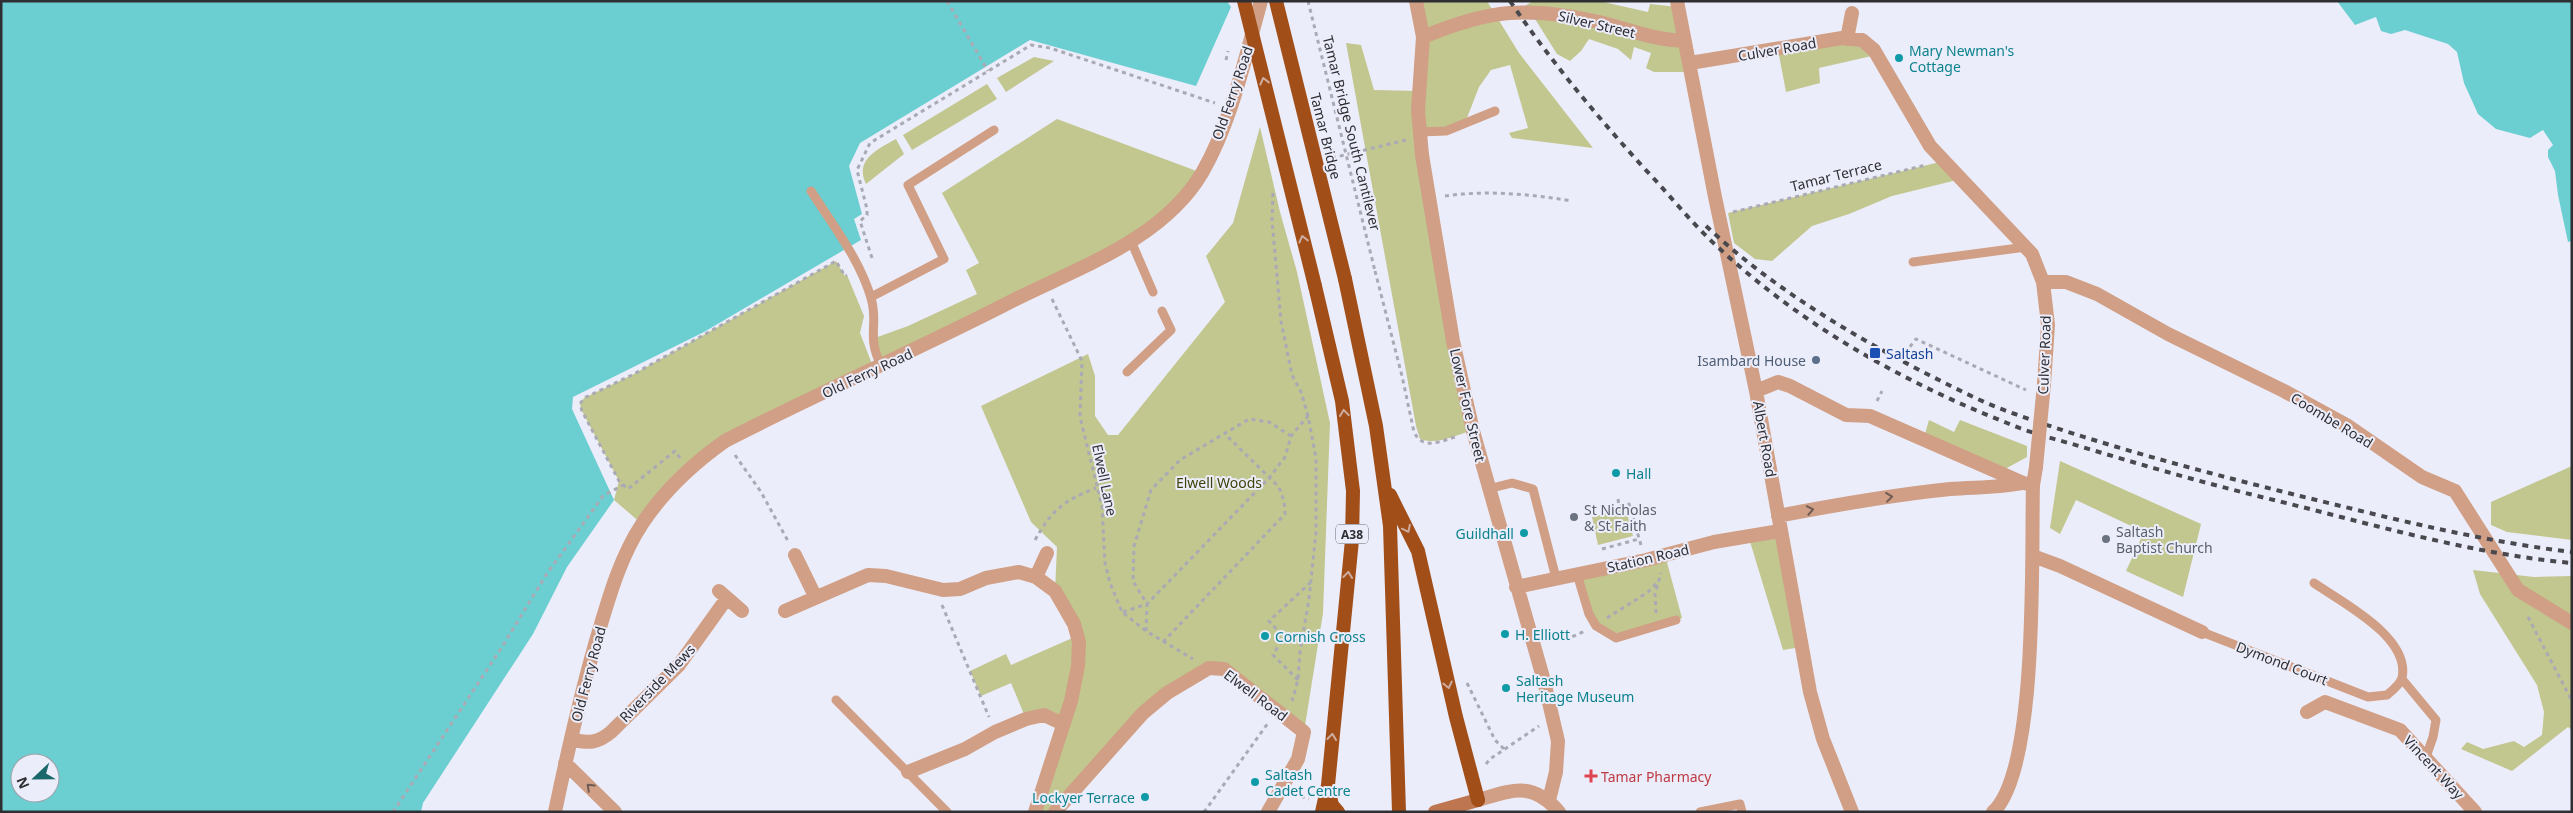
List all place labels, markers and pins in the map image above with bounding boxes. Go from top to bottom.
place label: Mary Newman's Cottage [1909,41,2015,76]
marker: Mary Newman's Cottage [1893,52,1905,64]
place label: Saltash [1886,344,1933,363]
marker: Saltash [1868,346,1882,360]
place label: Isambard House [1697,351,1806,370]
marker: Isambard House [1810,354,1822,366]
place label: Hall [1626,464,1651,483]
marker: Hall [1610,467,1622,479]
place label: St Nicholas & St Faith [1584,500,1657,535]
marker: St Nicholas & St Faith [1568,511,1580,523]
place label: Saltash Baptist Church [2116,522,2213,557]
place label: Guildhall [1456,524,1514,543]
marker: Guildhall [1518,527,1530,539]
marker: Saltash Baptist Church [2100,533,2112,545]
place label: H. Elliott [1515,625,1570,644]
place label: Cornish Cross [1275,627,1366,646]
marker: H. Elliott [1499,628,1511,640]
marker: Cornish Cross [1259,630,1271,642]
place label: Saltash Heritage Museum [1516,671,1634,706]
marker: Saltash Heritage Museum [1500,682,1512,694]
place label: Saltash Cadet Centre [1265,765,1351,800]
place label: Tamar Pharmacy [1601,767,1712,786]
marker: Tamar Pharmacy [1585,770,1597,782]
marker: Saltash Cadet Centre [1249,776,1261,788]
place label: Lockyer Terrace [1032,788,1135,807]
marker: Lockyer Terrace [1139,791,1151,803]

